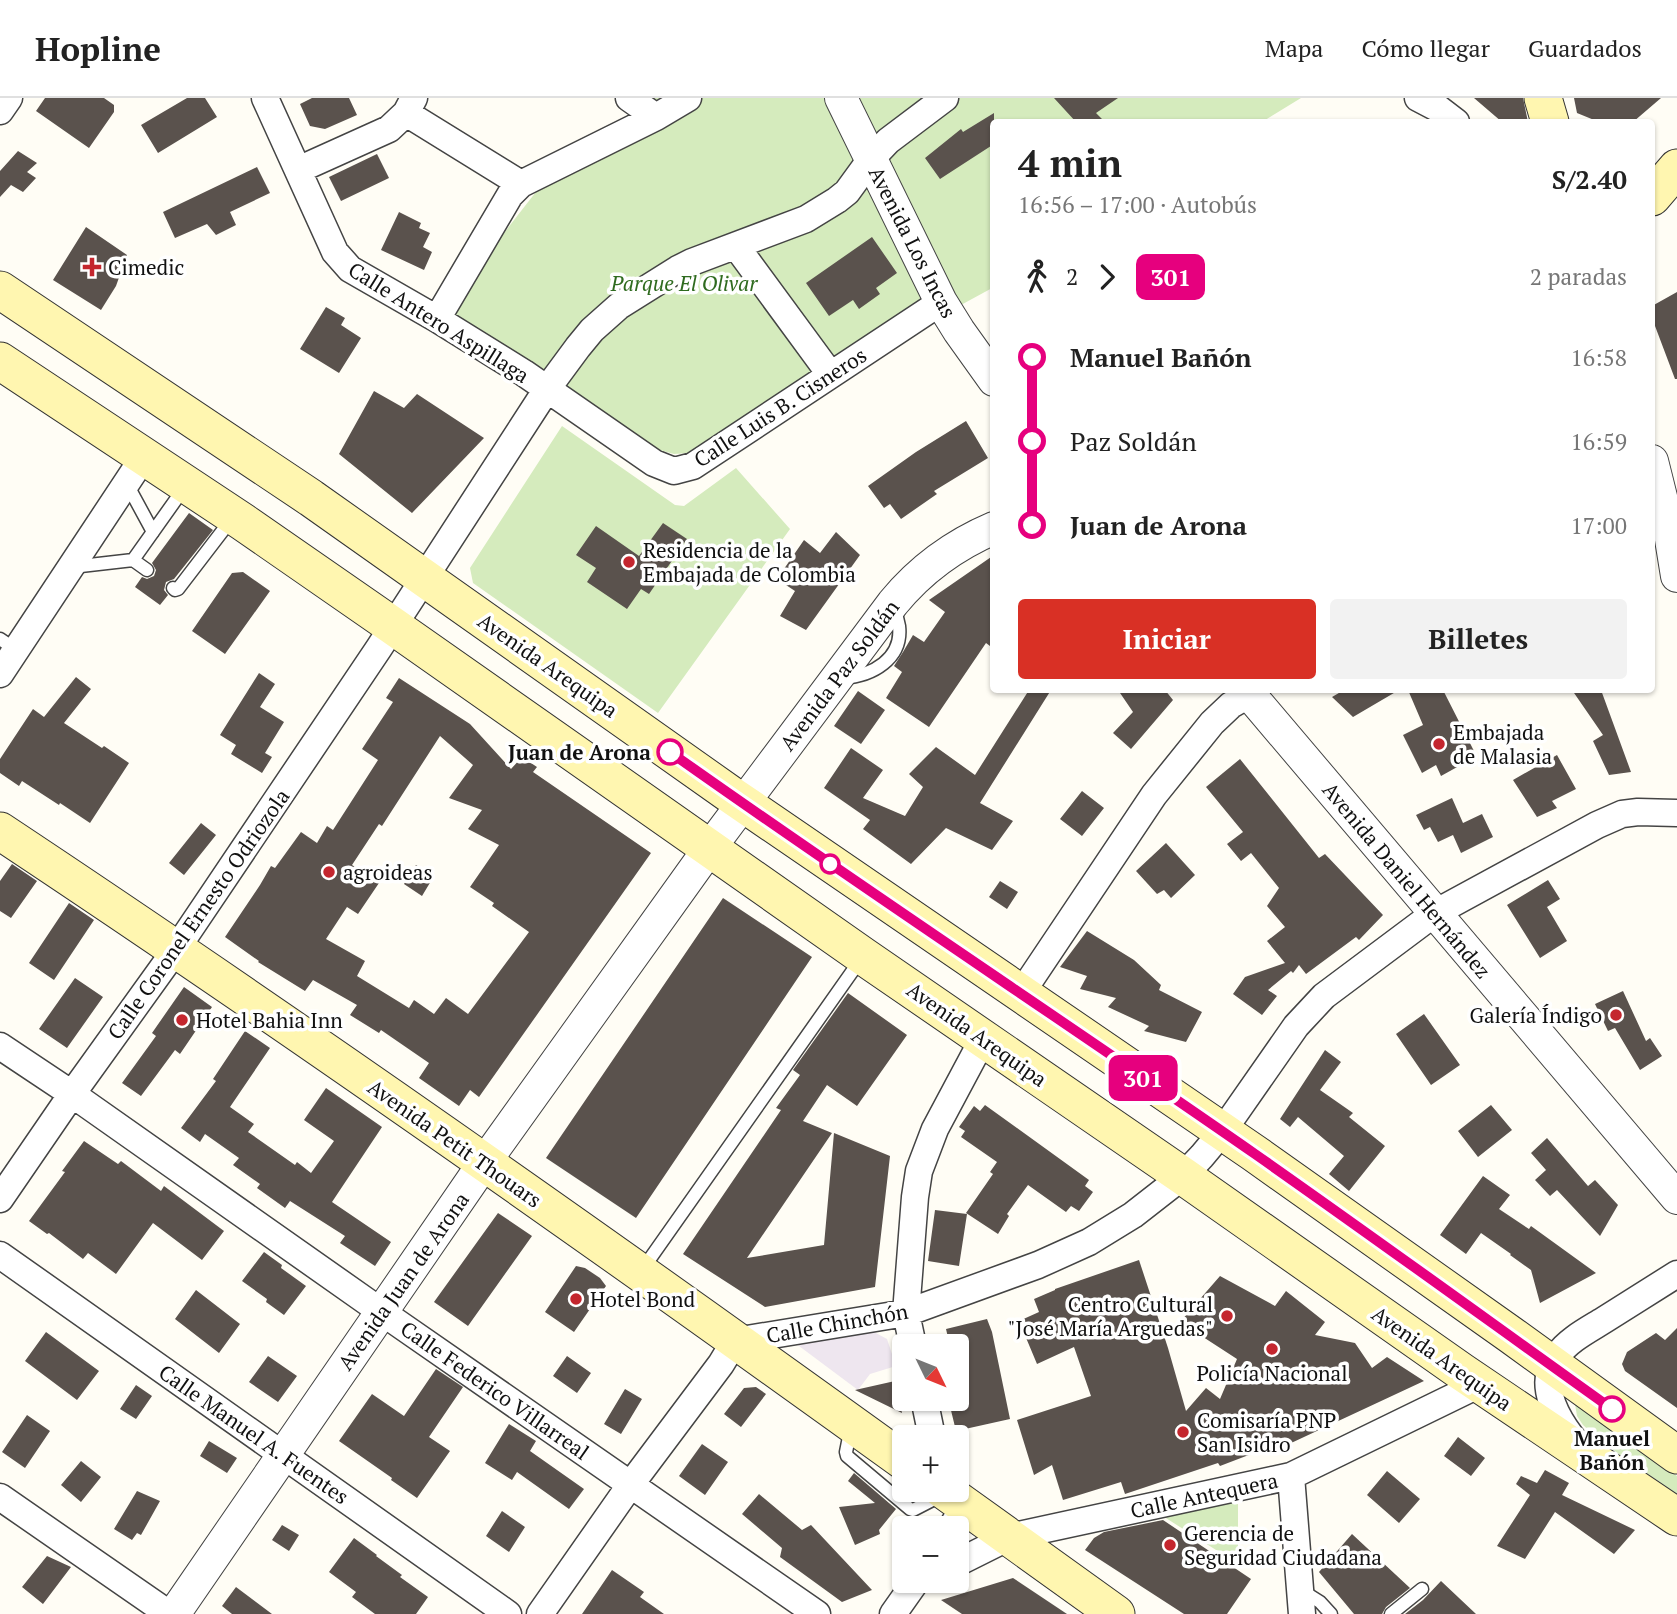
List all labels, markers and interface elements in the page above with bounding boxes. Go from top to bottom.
text: Hopline [35,27,161,70]
text: Mapa [1265,32,1323,64]
text: Cómo llegar [1361,32,1490,64]
text: Guardados [1528,32,1642,64]
text: 4 min [1018,138,1122,188]
street label: Avenida Los Incas [863,161,963,323]
text: S/2.40 [1552,162,1627,196]
text: 16:56 – 17:00 · Autobús [1018,189,1257,220]
place label: Cimedic [108,253,184,281]
street label: Calle Antero Aspillaga [343,255,535,389]
marker: Cimedic [82,257,102,277]
icon: walk [1018,258,1056,296]
icon: forward [1088,258,1126,296]
text: 2 [1066,261,1078,292]
text: 301 [1150,261,1191,293]
text: 2 paradas [1530,261,1627,292]
park label: Parque El Olivar [610,269,758,297]
text: Manuel Bañón [1070,340,1251,374]
street label: Calle Luis B. Cisneros [688,341,872,473]
text: 16:58 [1570,342,1627,373]
text: Paz Soldán [1070,424,1197,458]
text: 16:59 [1570,426,1627,457]
text: Juan de Arona [1070,508,1247,542]
text: 17:00 [1570,510,1627,541]
place label: Residencia de la Embajada de Colombia [643,536,856,588]
marker: Residencia de la Embajada de Colombia [621,554,637,570]
street label: Avenida Paz Soldán [773,593,905,756]
button: Iniciar [1018,599,1316,679]
button: Billetes [1330,599,1627,679]
street label: Avenida Arequipa [472,606,624,724]
place label: Embajada de Malasia [1453,718,1552,770]
marker: Embajada de Malasia [1431,736,1447,752]
place label: Juan de Arona [508,738,651,766]
marker: Juan de Arona [657,739,683,765]
street label: Avenida Daniel Hernández [1317,776,1497,984]
street label: Calle Coronel Ernesto Odriozola [101,783,296,1045]
unlabelled marker [820,854,840,874]
place label: agroideas [343,858,433,886]
marker: agroideas [321,864,337,880]
street label: Avenida Arequipa [901,975,1053,1093]
place label: Galería Índigo [1469,1001,1602,1029]
place label: Hotel Bahia Inn [196,1006,343,1034]
marker: Galería Índigo [1608,1007,1624,1023]
marker: Hotel Bahia Inn [174,1012,190,1028]
line badge: 301 [1103,1055,1183,1101]
text: 301 [1123,1062,1163,1094]
street label: Avenida Petit Thouars [363,1072,547,1214]
street label: Avenida Juan de Arona [331,1186,475,1376]
place label: Hotel Bond [590,1285,695,1313]
place label: Centro Cultural "José María Arguedas" [1008,1290,1213,1342]
marker: Hotel Bond [568,1291,584,1307]
street label: Calle Chinchón [764,1297,910,1349]
street label: Avenida Arequipa [1366,1299,1518,1417]
marker: Centro Cultural "José María Arguedas" [1219,1308,1235,1324]
street label: Calle Federico Villarreal [395,1314,595,1466]
north arrow [892,1334,970,1410]
map controls [892,1334,969,1593]
marker: Policía Nacional [1264,1341,1280,1357]
street label: Calle Manuel A. Fuentes [153,1358,355,1510]
place label: Policía Nacional [1196,1359,1348,1387]
marker: Manuel Bañón [1599,1396,1625,1422]
place label: Comisaría PNP San Isidro [1197,1406,1336,1458]
marker: Comisaría PNP San Isidro [1175,1424,1191,1440]
place label: Manuel Bañón [1574,1424,1650,1476]
button: + [892,1425,969,1502]
street label: Calle Antequera [1128,1466,1281,1524]
button: − [892,1516,969,1593]
place label: Gerencia de Seguridad Ciudadana [1184,1519,1382,1571]
marker: Gerencia de Seguridad Ciudadana [1162,1537,1178,1553]

